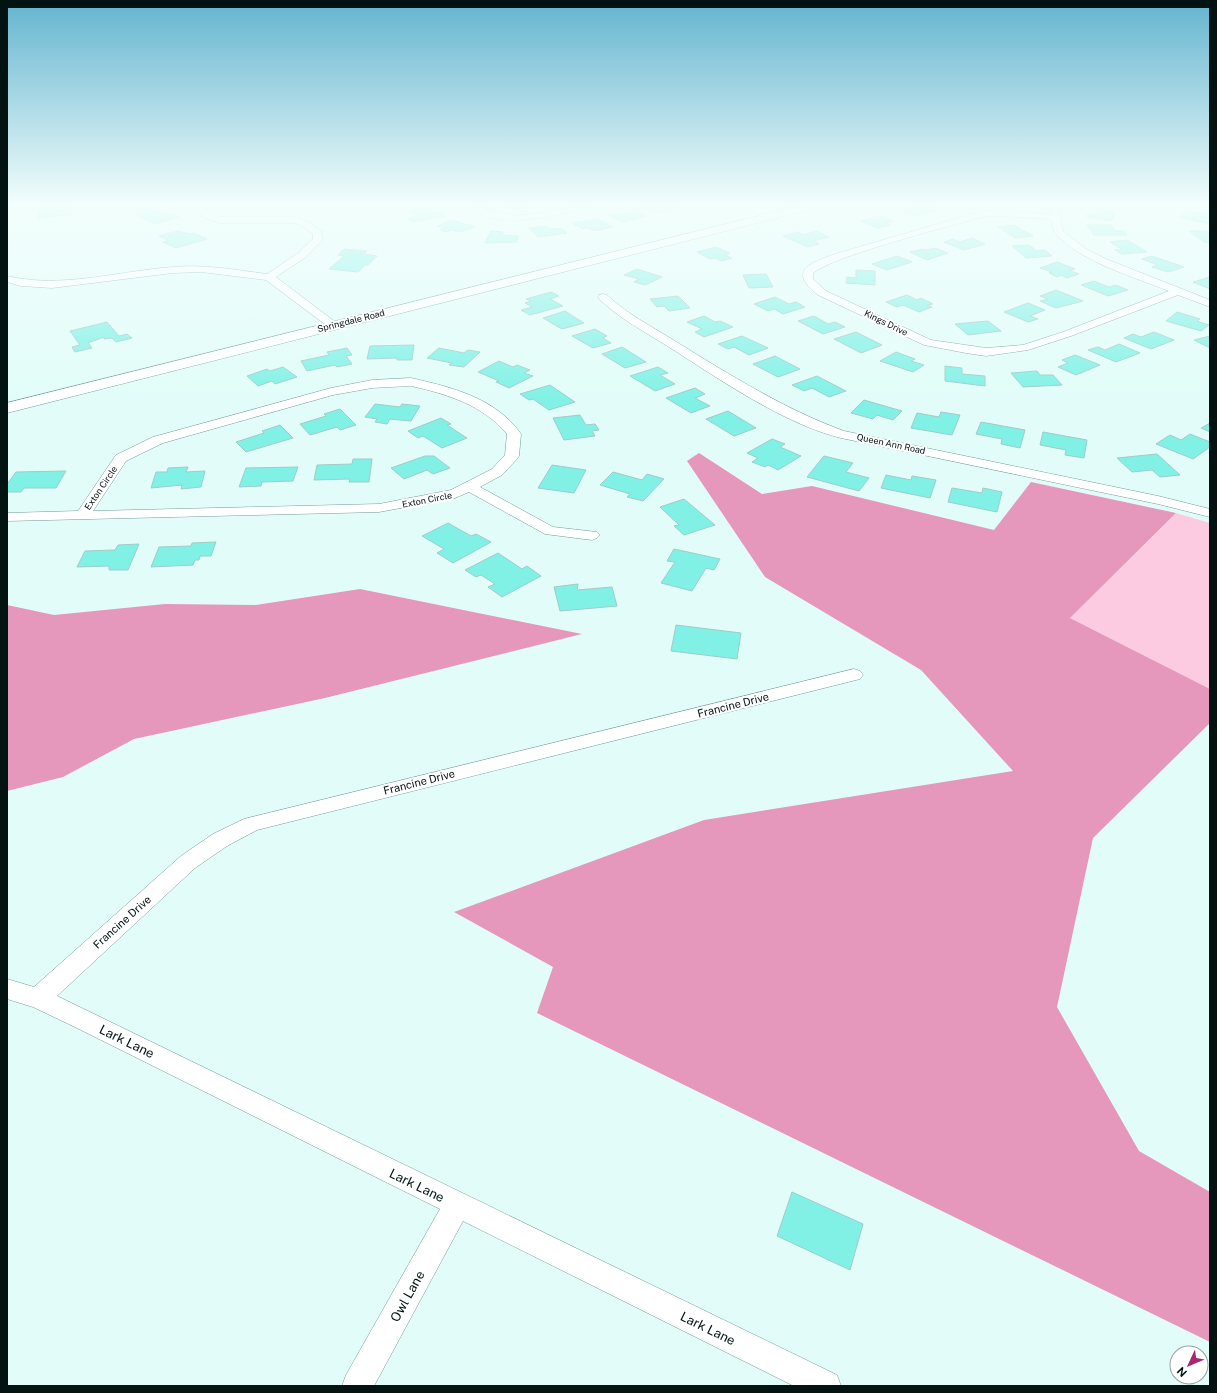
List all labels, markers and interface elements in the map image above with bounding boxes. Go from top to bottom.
street label: Springdale Road [316,307,386,334]
street label: Kings Drive [863,307,910,338]
street label: Queen Ann Road [856,431,926,456]
street label: Exton Circle [82,464,119,512]
street label: Exton Circle [401,489,453,510]
street label: Francine Drive [696,690,770,720]
street label: Francine Drive [382,767,456,797]
street label: Francine Drive [91,893,153,951]
street label: Lark Lane [97,1022,157,1061]
street label: Lark Lane [387,1166,447,1205]
street label: Owl Lane [387,1268,428,1324]
street label: Lark Lane [678,1309,738,1348]
north arrow [1169,1345,1209,1385]
text: N [1175,1365,1189,1379]

